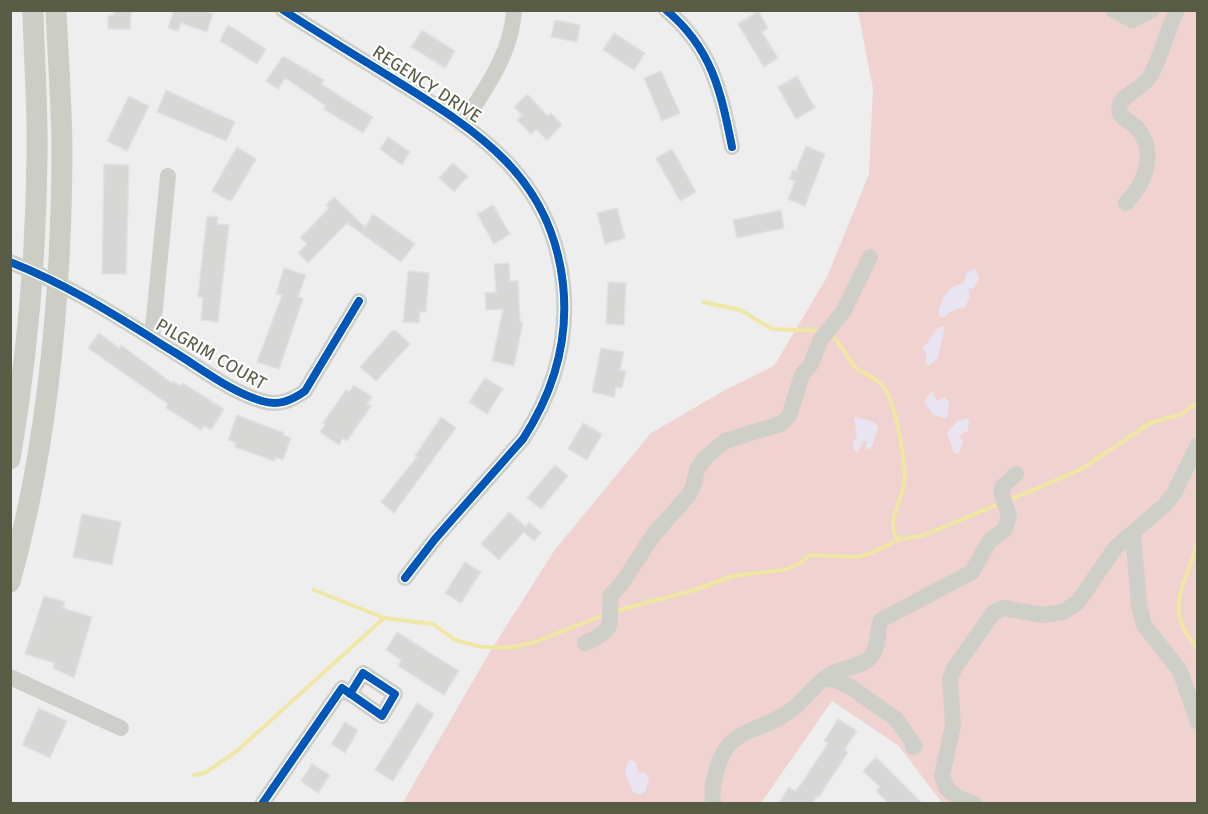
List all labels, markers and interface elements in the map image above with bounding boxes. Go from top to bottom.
street label: REGENCY DRIVE [368,41,486,127]
street label: PILGRIM COURT [152,313,271,395]

